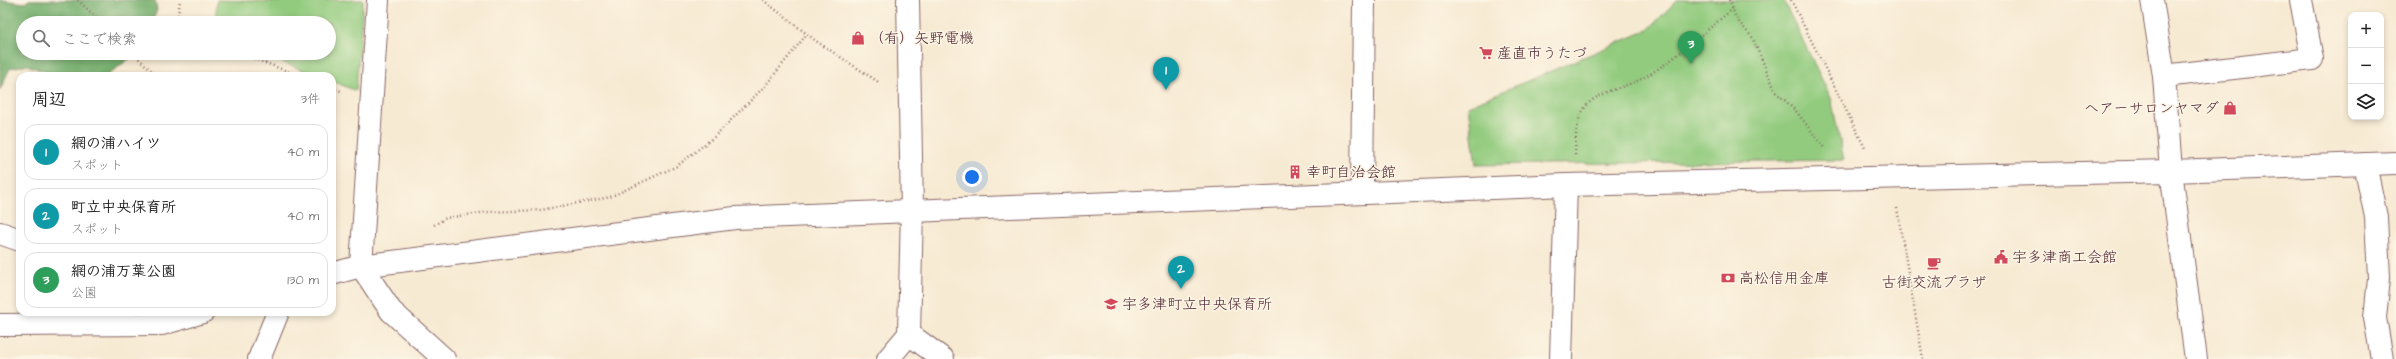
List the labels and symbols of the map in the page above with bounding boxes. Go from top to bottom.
place label: （有）矢野電機 [869,28,974,49]
shop icon: （有）矢野電機 [850,30,866,46]
pin: 3 [1678,31,1704,64]
place label: 産直市うたづ [1497,43,1587,64]
supermarket icon: 産直市うたづ [1478,45,1494,61]
pin: 1 [1153,57,1179,90]
place label: ヘアーサロンヤマダ [2084,98,2219,119]
shop icon: ヘアーサロンヤマダ [2222,100,2238,116]
place label: 幸町自治会館 [1306,162,1396,183]
building icon: 幸町自治会館 [1287,164,1303,180]
your location [962,167,982,187]
place label: 宇多津商工会館 [2012,247,2117,268]
public building icon: 宇多津商工会館 [1993,249,2009,265]
cafe icon: 古街交流プラザ [1926,255,1942,271]
pin: 2 [1168,256,1194,289]
place label: 高松信用金庫 [1739,268,1829,289]
bank icon: 高松信用金庫 [1720,270,1736,286]
place label: 古街交流プラザ [1881,272,1987,293]
place label: 宇多津町立中央保育所 [1122,294,1272,315]
school or university icon: 宇多津町立中央保育所 [1103,296,1119,312]

